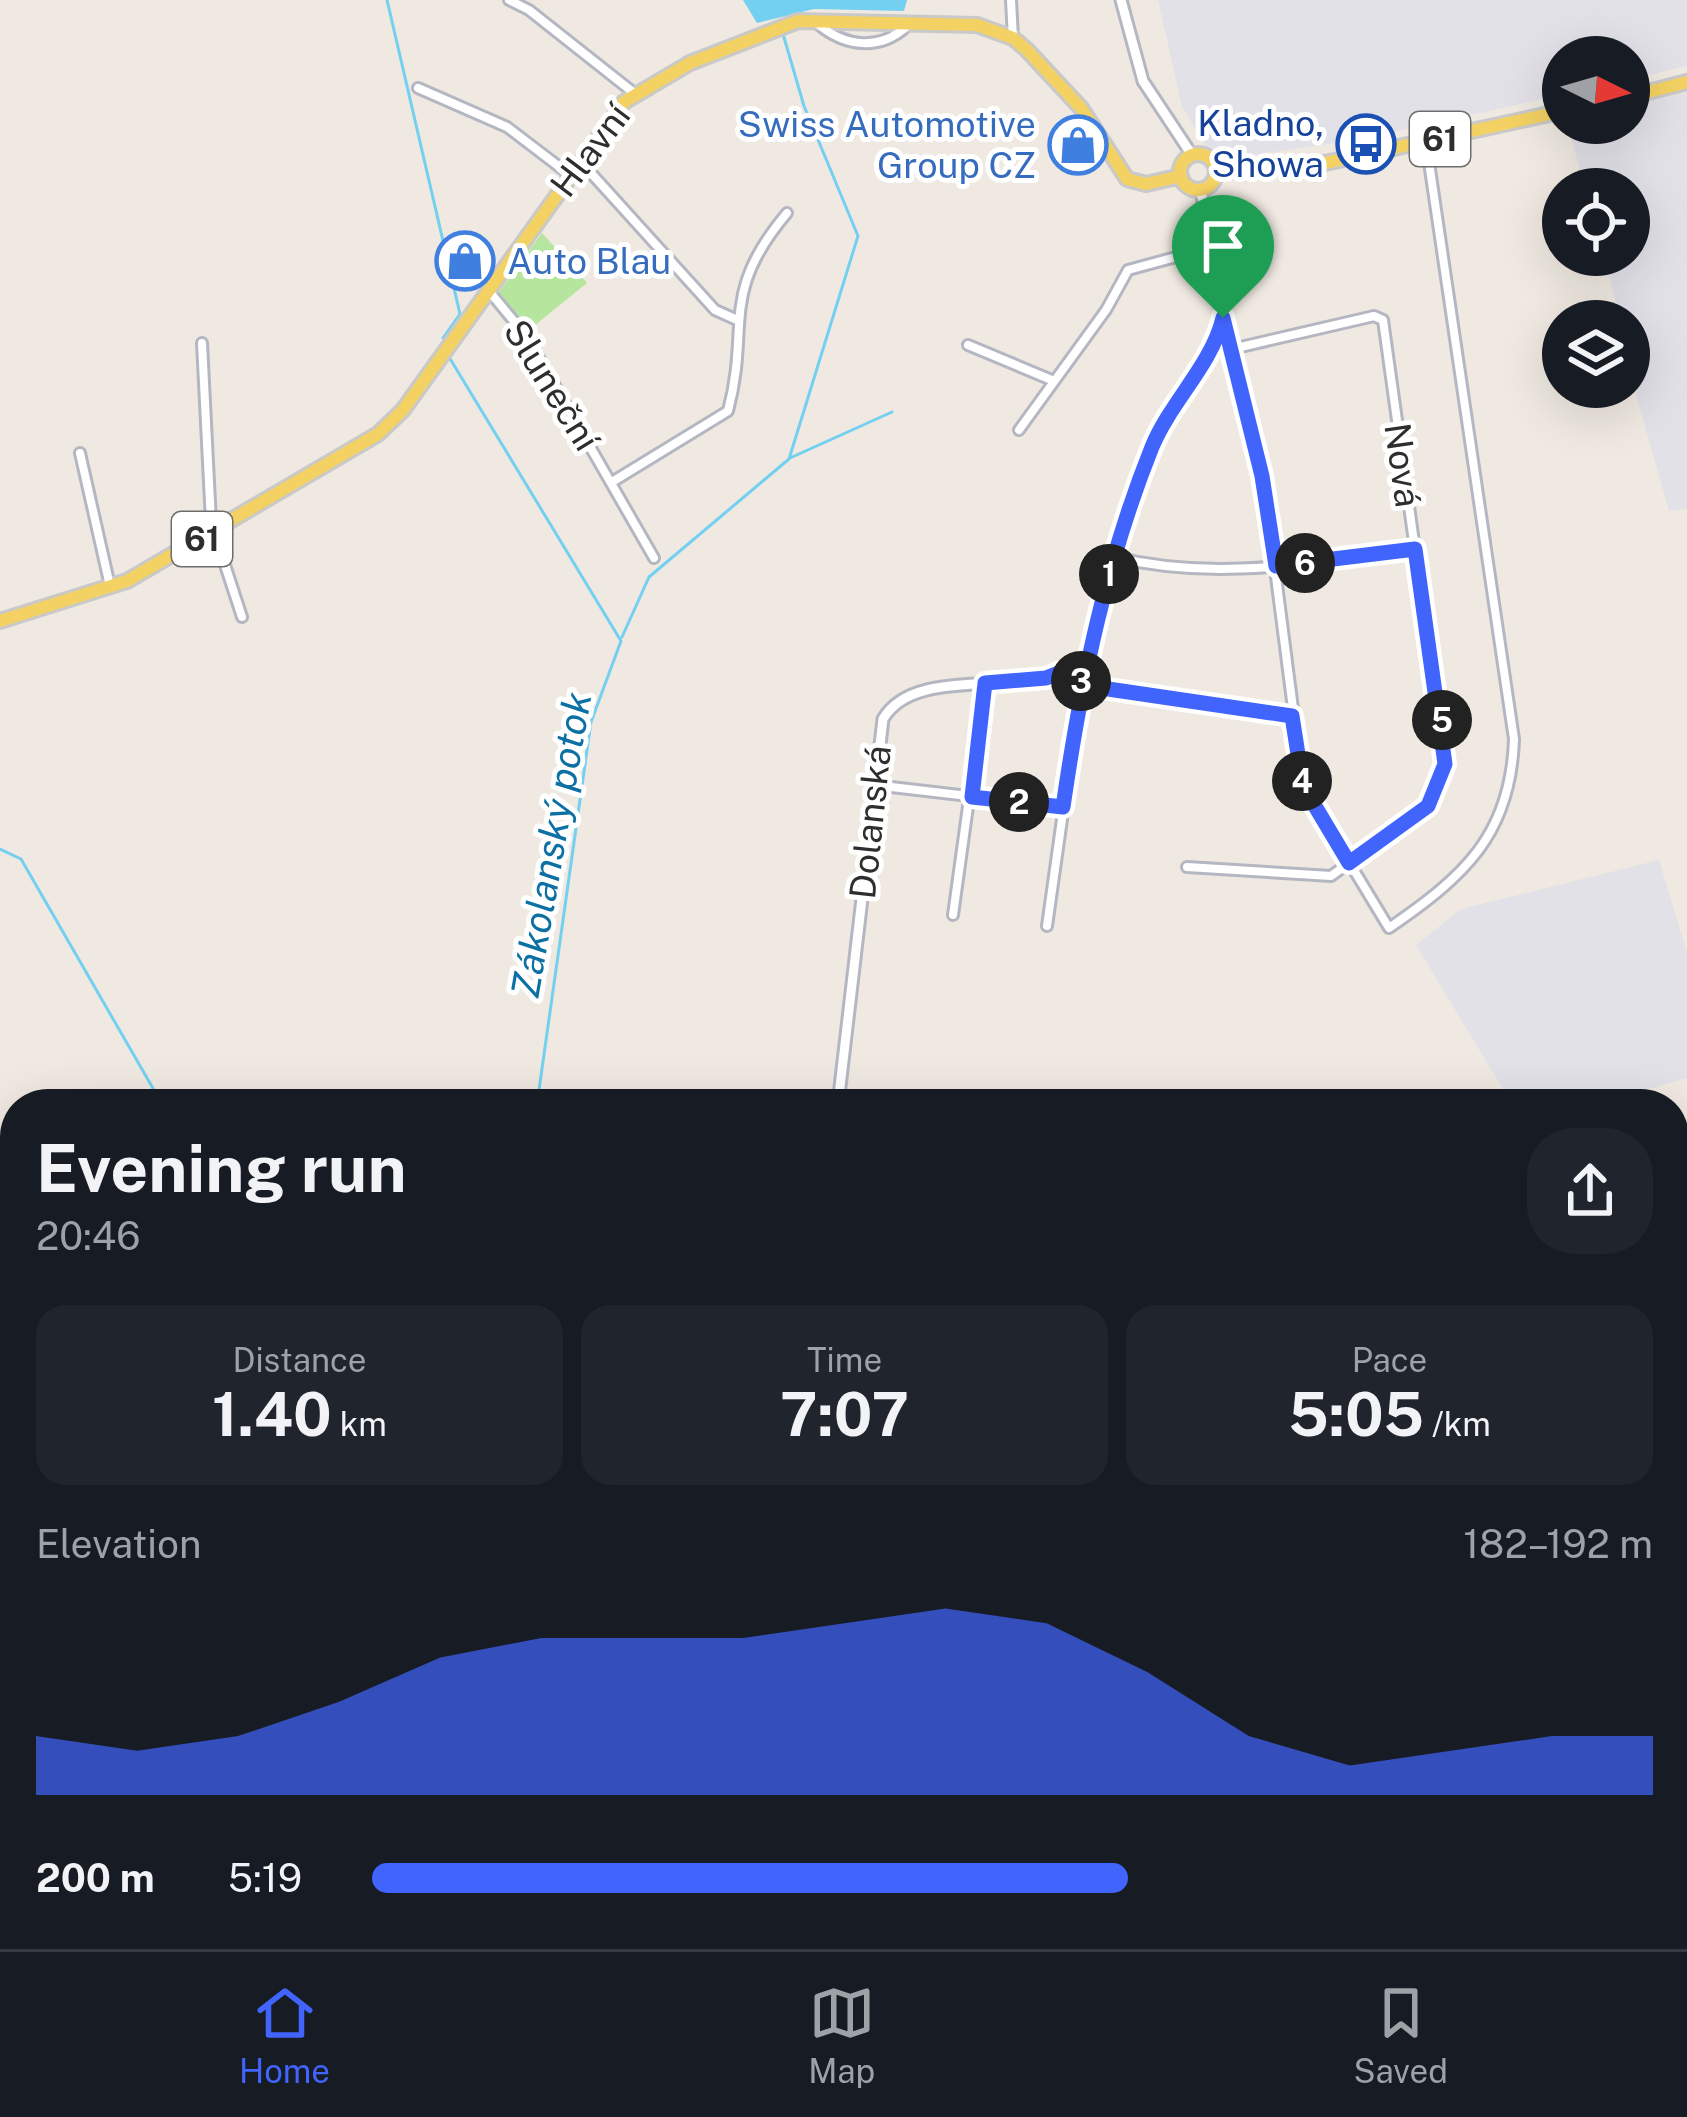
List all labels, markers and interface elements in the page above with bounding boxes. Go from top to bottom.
north arrow [1542,36,1650,144]
map controls [1542,36,1650,408]
street label: Hlavní [542,94,639,205]
place label: Kladno, Showa [1197,102,1324,185]
place label: Swiss Automotive Group CZ [738,103,1036,186]
road number: 61 [1410,112,1470,166]
bus stop icon: Kladno, Showa [1335,113,1397,175]
shop icon: Swiss Automotive Group CZ [1047,114,1109,176]
button: locate [1542,168,1650,276]
pin [1172,195,1274,318]
icon: arrive [1190,213,1256,279]
shop icon: Auto Blau [434,230,496,292]
place label: Auto Blau [507,240,671,282]
button: layers [1542,300,1650,408]
street label: Sluneční [496,312,609,459]
street label: Nová [1376,420,1430,510]
road number: 61 [172,512,232,566]
pin: 6 [1275,533,1335,593]
pin: 1 [1079,544,1139,604]
text: 6 [1294,544,1316,582]
text: 1 [1102,555,1116,593]
pin: 3 [1051,651,1111,711]
text: 3 [1070,662,1092,700]
water label: Zákolanský potok [501,689,601,1001]
pin: 5 [1412,690,1472,750]
text: 5 [1431,701,1453,739]
street label: Dolanská [841,743,899,901]
pin: 4 [1272,751,1332,811]
text: 4 [1291,762,1313,800]
pin: 2 [989,772,1049,832]
text: 2 [1009,783,1029,821]
button: share [1527,1128,1653,1254]
text: Evening run [36,1129,407,1207]
text: 20:46 [36,1213,140,1259]
text: Distance [233,1341,366,1379]
text: Time [807,1341,882,1379]
text: Pace [1352,1341,1427,1379]
text: 1.40 [212,1379,332,1450]
text: 7:07 [780,1379,909,1450]
text: 5:05 [1288,1379,1424,1450]
text: km [332,1405,387,1443]
text: /km [1424,1405,1491,1443]
text: Elevation [36,1521,202,1567]
text: 182–192 m [1463,1521,1653,1567]
text: 200 m [36,1855,155,1901]
text: 5:19 [228,1855,302,1901]
tab: Home [239,1980,330,2090]
tab: Map [808,1980,875,2090]
tab: Saved [1353,1980,1448,2090]

